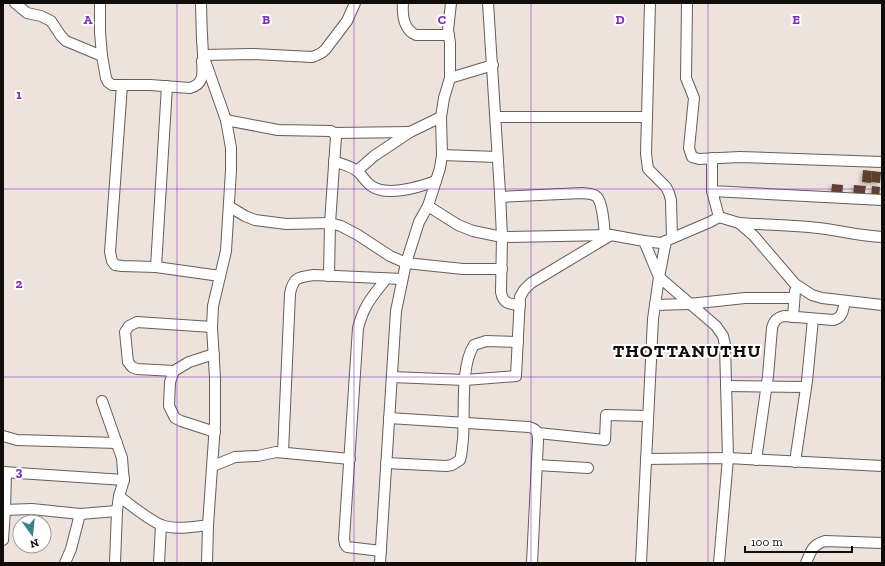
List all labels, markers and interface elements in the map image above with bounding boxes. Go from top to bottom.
text: A [84,12,93,27]
text: B [262,12,270,27]
text: C [438,12,446,27]
text: D [615,12,625,27]
text: E [792,12,800,27]
text: 1 [16,87,22,102]
text: 2 [16,276,23,291]
district label: THOTTANUTHU [613,340,761,362]
text: 3 [16,464,23,479]
north arrow [12,514,52,554]
scale bar [745,528,852,554]
text: 100 m [751,535,783,549]
text: N [28,536,40,551]

